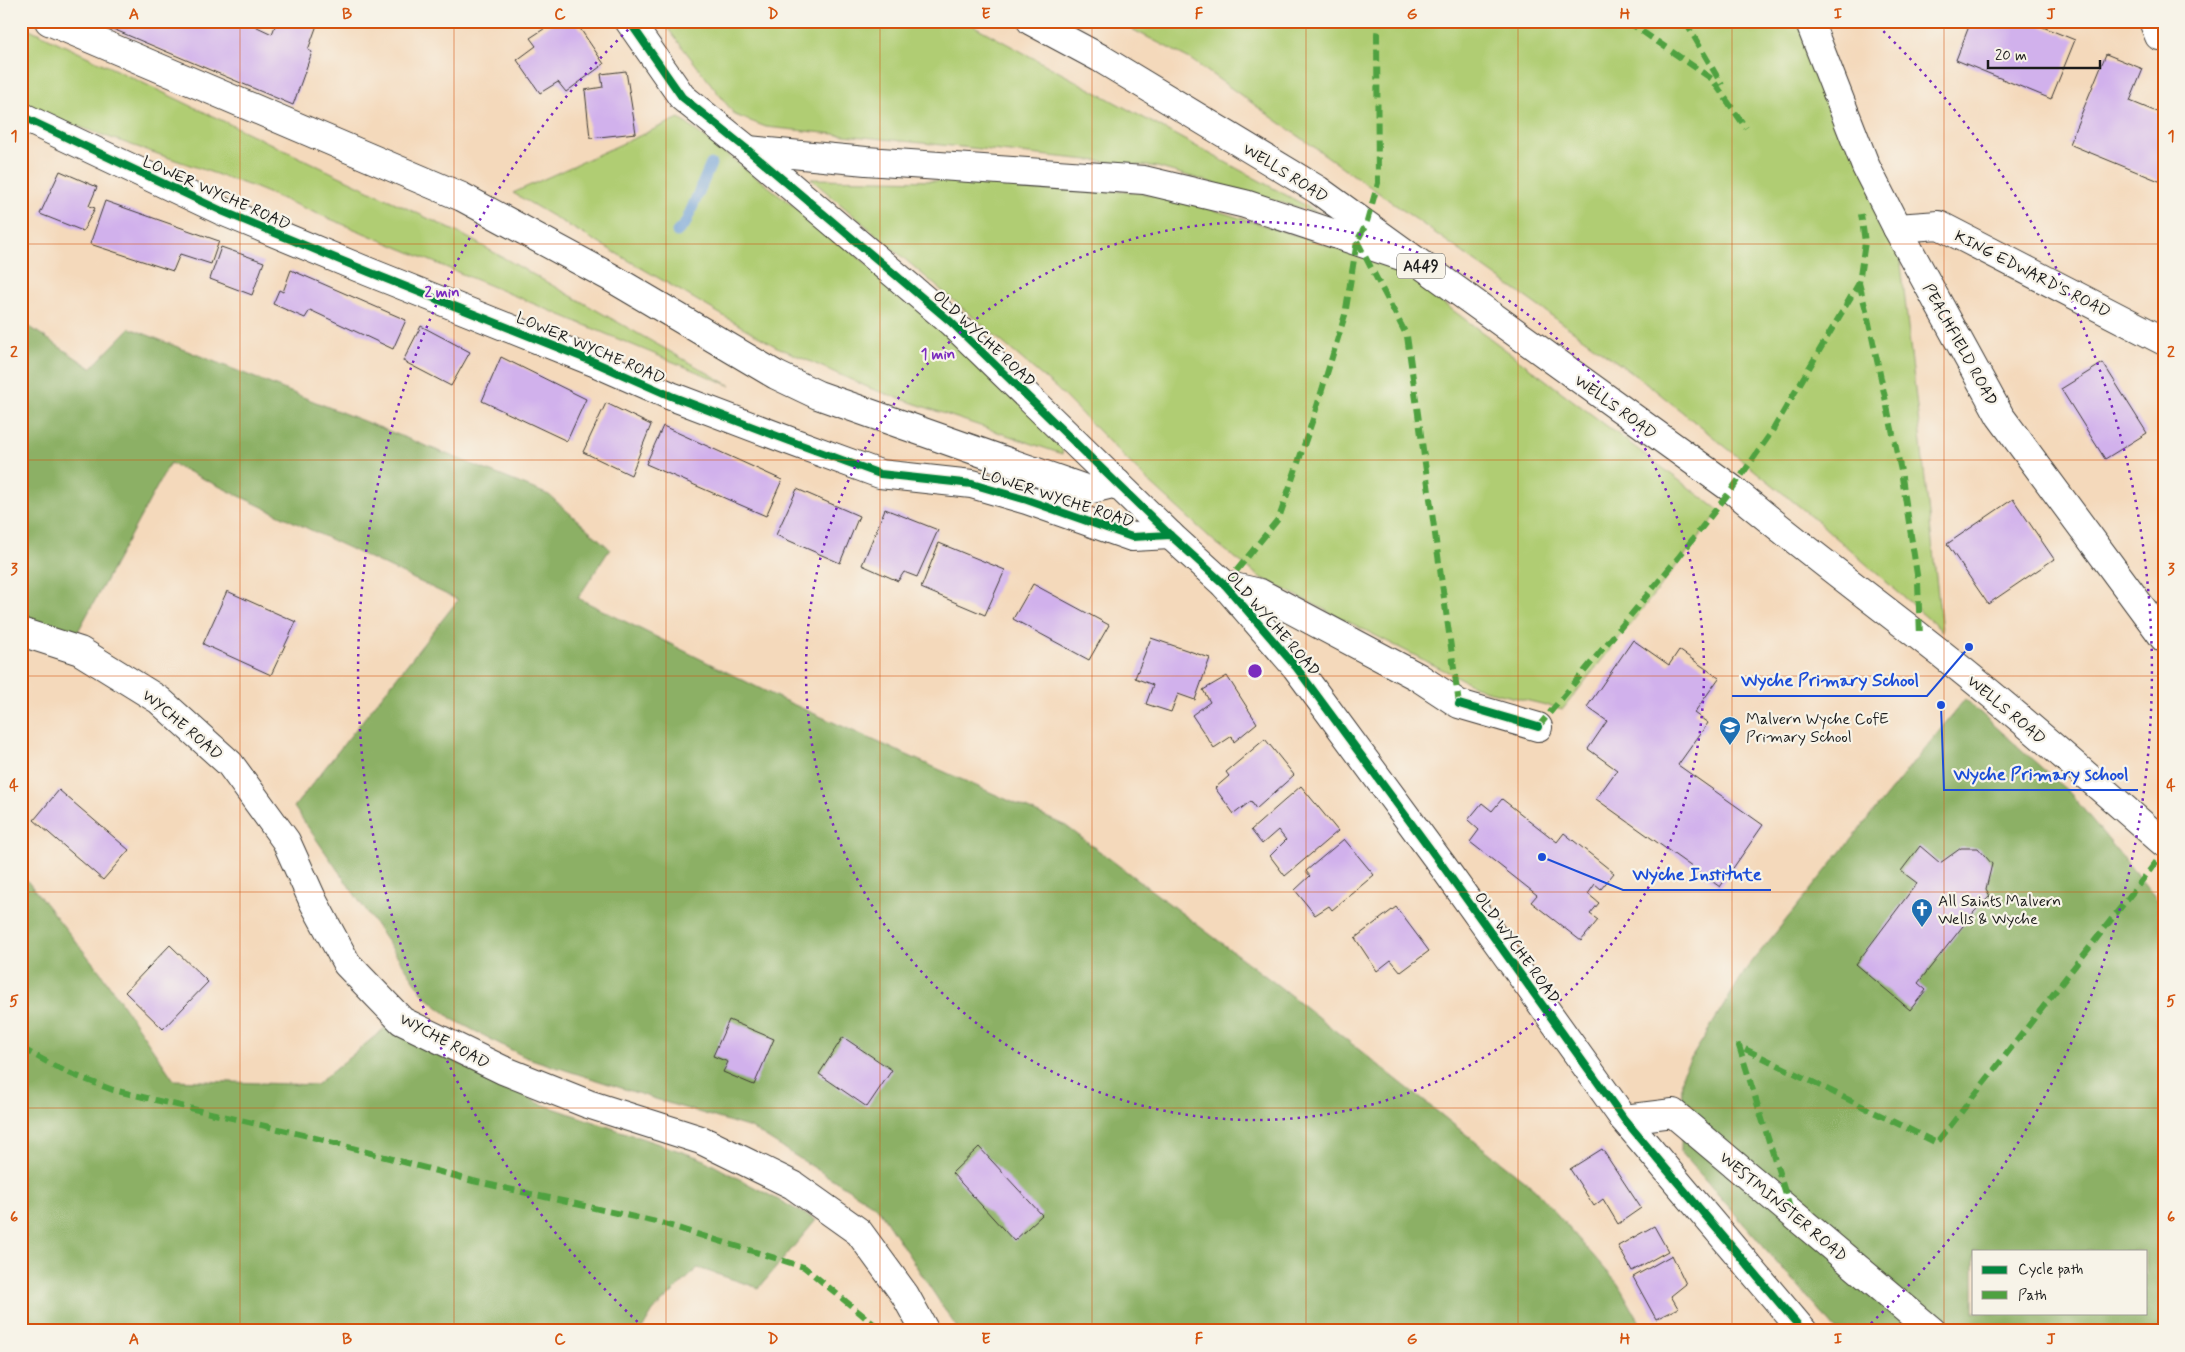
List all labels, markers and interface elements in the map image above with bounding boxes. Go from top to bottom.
text: A [129,4,139,25]
text: B [342,4,352,25]
text: C [554,4,566,25]
text: D [767,4,779,25]
text: E [981,4,991,25]
text: F [1195,4,1204,25]
text: G [1407,4,1418,25]
text: H [1620,4,1631,25]
text: I [1834,4,1843,25]
text: J [2046,4,2056,25]
scale bar [1988,38,2100,70]
text: 20 m [1995,46,2027,66]
text: 1 [10,126,18,147]
text: 1 [2167,126,2175,147]
street label: WELLS ROAD [1239,139,1332,208]
street label: LOWER WYCHE ROAD [139,151,294,235]
street label: KING EDWARD'S ROAD [1951,226,2114,323]
road number: A449 [1397,254,1445,278]
street label: PEACHFIELD ROAD [1917,280,2002,409]
text: 2 min [424,283,460,303]
street label: OLD WYCHE ROAD [928,286,1040,392]
street label: LOWER WYCHE ROAD [513,307,668,389]
text: 2 [10,342,18,363]
text: 2 [2167,342,2175,363]
text: 1 min [921,345,955,365]
street label: WELLS ROAD [1570,370,1660,444]
street label: LOWER WYCHE ROAD [978,464,1137,533]
text: 3 [10,559,18,580]
text: 3 [2167,559,2175,580]
street label: OLD WYCHE ROAD [1221,567,1324,681]
centre of rings [1246,662,1264,680]
callout: Wyche Primary School [1732,663,1927,696]
text: Wyche Primary School [1740,669,1919,693]
street label: WELLS ROAD [1962,671,2050,749]
street label: WYCHE ROAD [137,685,227,765]
place label: Malvern Wyche CofE Primary School [1746,709,1889,748]
school or university icon: Malvern Wyche CofE Primary School [1718,715,1742,746]
callout: Wyche Primary school [1944,757,2138,790]
text: Wyche Primary school [1953,763,2129,787]
text: 4 [9,775,19,796]
text: 4 [2166,775,2176,796]
callout: Wyche Institute [1623,857,1771,890]
text: Wyche Institute [1631,863,1762,887]
street label: OLD WYCHE ROAD [1469,888,1564,1008]
place label: All Saints Malvern Wells & Wyche [1938,891,2061,930]
church icon: All Saints Malvern Wells & Wyche [1910,897,1934,928]
text: 5 [9,991,19,1012]
text: 5 [2166,991,2176,1012]
street label: WYCHE ROAD [396,1009,493,1074]
street label: WESTMINSTER ROAD [1715,1148,1851,1267]
text: 6 [10,1207,18,1228]
text: 6 [2167,1207,2175,1228]
legend [1972,1250,2148,1314]
text: Cycle path [2018,1260,2083,1280]
text: Path [2018,1286,2047,1306]
text: A [129,1329,139,1350]
text: B [342,1329,352,1350]
text: C [554,1329,566,1350]
text: D [767,1329,779,1350]
text: E [981,1329,991,1350]
text: F [1195,1329,1204,1350]
text: G [1407,1329,1418,1350]
text: H [1620,1329,1631,1350]
text: I [1834,1329,1843,1350]
text: J [2046,1329,2056,1350]

